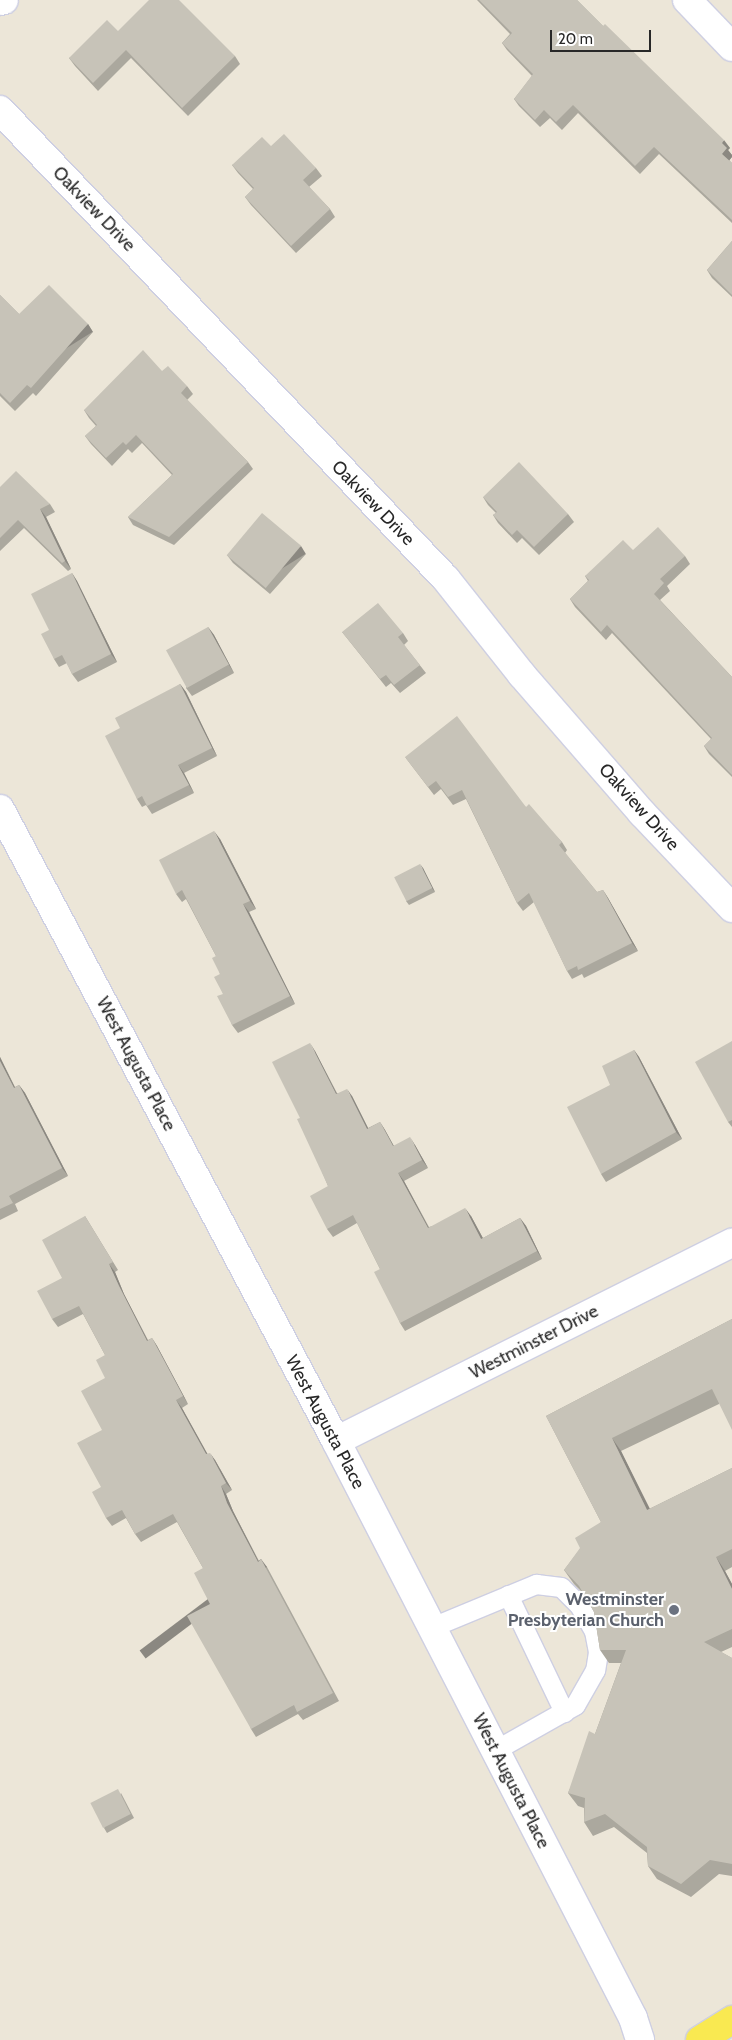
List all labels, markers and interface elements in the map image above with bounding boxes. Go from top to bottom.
scale bar [552,20,653,52]
text: 20 m [558,30,593,48]
street label: Oakview Drive [48,162,140,256]
street label: Oakview Drive [327,456,419,550]
street label: Oakview Drive [594,759,684,855]
street label: West Augusta Place [92,993,180,1135]
street label: Westminster Drive [466,1300,602,1384]
street label: West Augusta Place [281,1351,369,1493]
place label: Westminster Presbyterian Church [508,1589,664,1632]
marker: Westminster Presbyterian Church [668,1604,680,1616]
street label: West Augusta Place [468,1710,554,1852]

